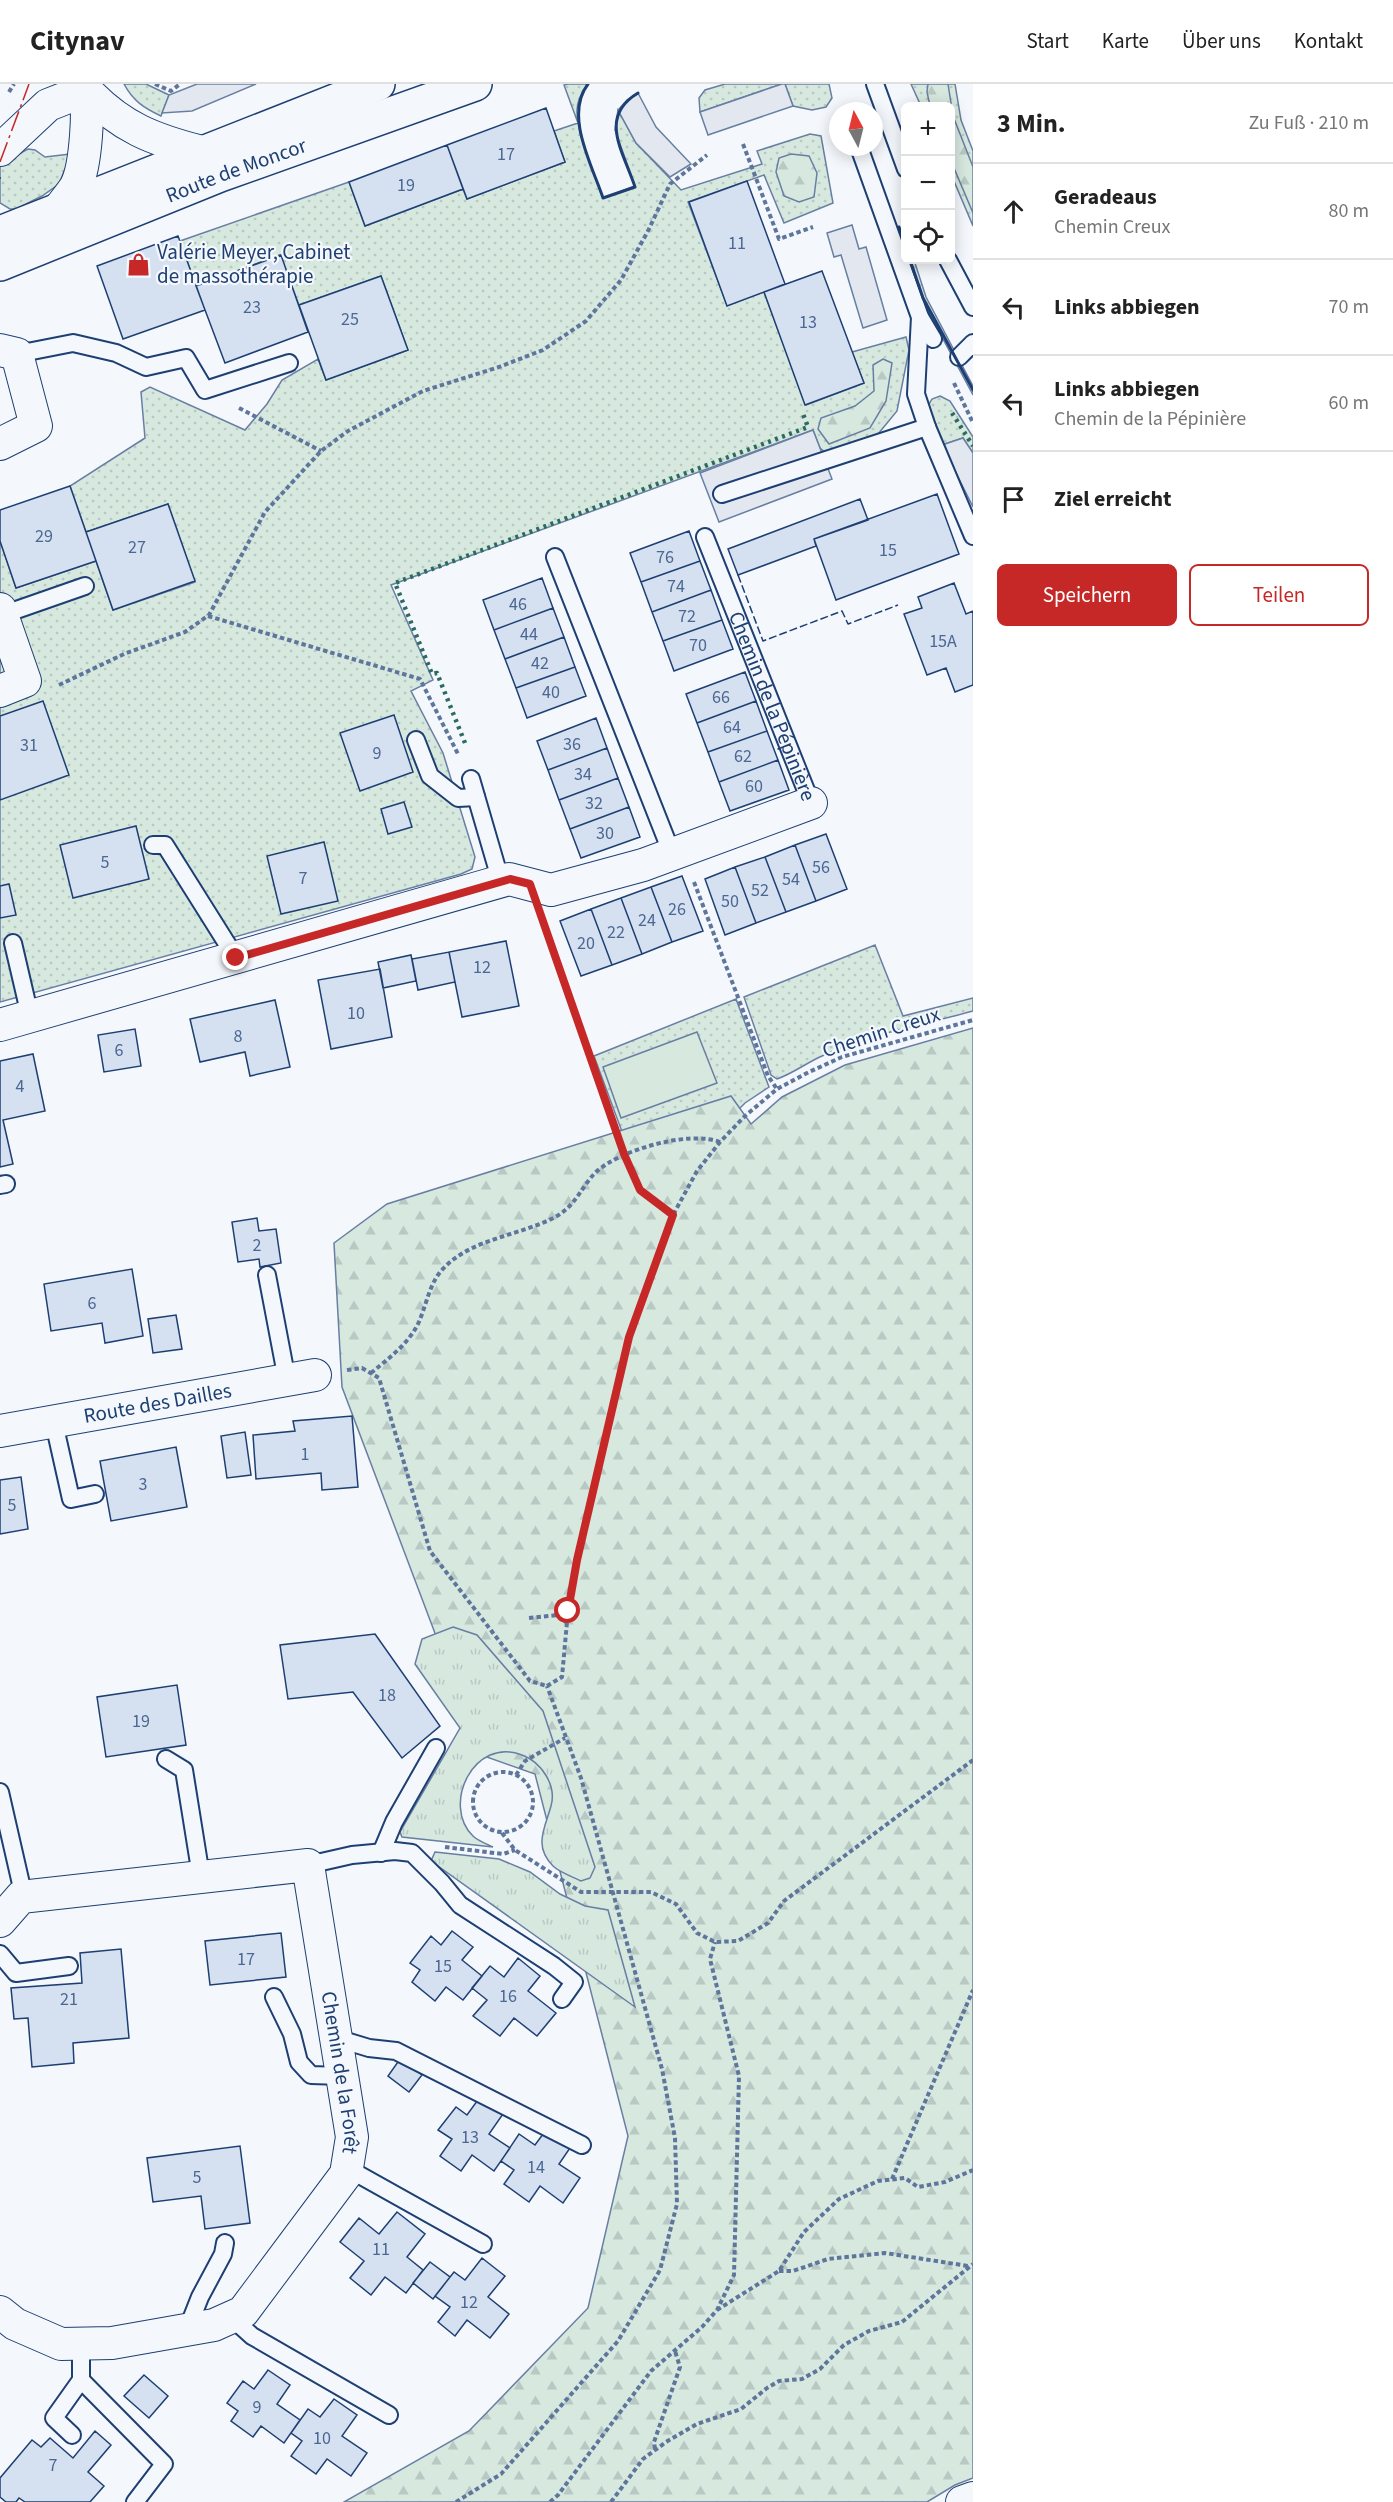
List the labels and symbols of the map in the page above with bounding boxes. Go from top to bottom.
north arrow [829,102,883,156]
street label: Route de Moncor [161,130,311,210]
house number: 17 [497,142,515,167]
house number: 19 [397,173,415,198]
house number: 11 [728,231,746,256]
place label: Valérie Meyer, Cabinet de massothérapie [157,237,350,291]
shop icon: Valérie Meyer, Cabinet de massothérapie [126,251,152,277]
house number: 23 [243,295,261,320]
house number: 25 [341,307,359,332]
house number: 13 [799,310,817,335]
house number: 29 [35,524,53,549]
house number: 27 [128,535,146,560]
house number: 15 [879,538,897,563]
house number: 76 [656,545,674,570]
house number: 74 [667,574,685,599]
house number: 46 [509,592,527,617]
house number: 72 [678,604,696,629]
street label: Chemin de la Pépinière [721,607,824,805]
house number: 44 [520,622,538,647]
house number: 15A [929,629,957,654]
house number: 70 [689,633,707,658]
house number: 42 [531,651,549,676]
house number: 40 [542,680,560,705]
house number: 66 [712,685,730,710]
house number: 64 [723,715,741,740]
house number: 36 [563,732,581,757]
house number: 31 [20,733,38,758]
house number: 9 [373,741,382,766]
house number: 62 [734,744,752,769]
house number: 34 [574,762,592,787]
house number: 60 [745,774,763,799]
house number: 32 [585,791,603,816]
house number: 30 [596,821,614,846]
house number: 5 [101,850,110,875]
house number: 56 [812,855,830,880]
house number: 7 [299,866,308,891]
house number: 54 [782,867,800,892]
house number: 52 [751,878,769,903]
house number: 50 [721,889,739,914]
house number: 26 [668,897,686,922]
house number: 24 [638,908,656,933]
house number: 22 [607,920,625,945]
house number: 20 [577,931,595,956]
route end [222,944,248,970]
house number: 12 [473,955,491,980]
street label: Chemin Creux [818,999,944,1065]
house number: 10 [347,1001,365,1026]
house number: 8 [234,1024,243,1049]
house number: 6 [115,1038,124,1063]
house number: 4 [16,1074,25,1099]
house number: 2 [253,1233,262,1258]
house number: 6 [88,1291,97,1316]
street label: Route des Dailles [81,1375,234,1431]
house number: 1 [301,1442,309,1467]
house number: 3 [139,1472,148,1497]
house number: 5 [8,1493,17,1518]
route start [554,1597,580,1623]
house number: 18 [378,1683,396,1708]
house number: 19 [132,1709,150,1734]
house number: 17 [237,1947,255,1972]
house number: 15 [434,1954,452,1979]
house number: 16 [499,1984,517,2009]
house number: 21 [60,1987,78,2012]
street label: Chemin de la Forêt [314,1989,367,2156]
house number: 13 [461,2125,479,2150]
house number: 14 [527,2155,545,2180]
house number: 5 [193,2165,202,2190]
house number: 11 [372,2237,390,2262]
house number: 12 [460,2290,478,2315]
house number: 9 [253,2395,262,2420]
house number: 10 [313,2426,331,2451]
house number: 7 [49,2453,58,2478]

